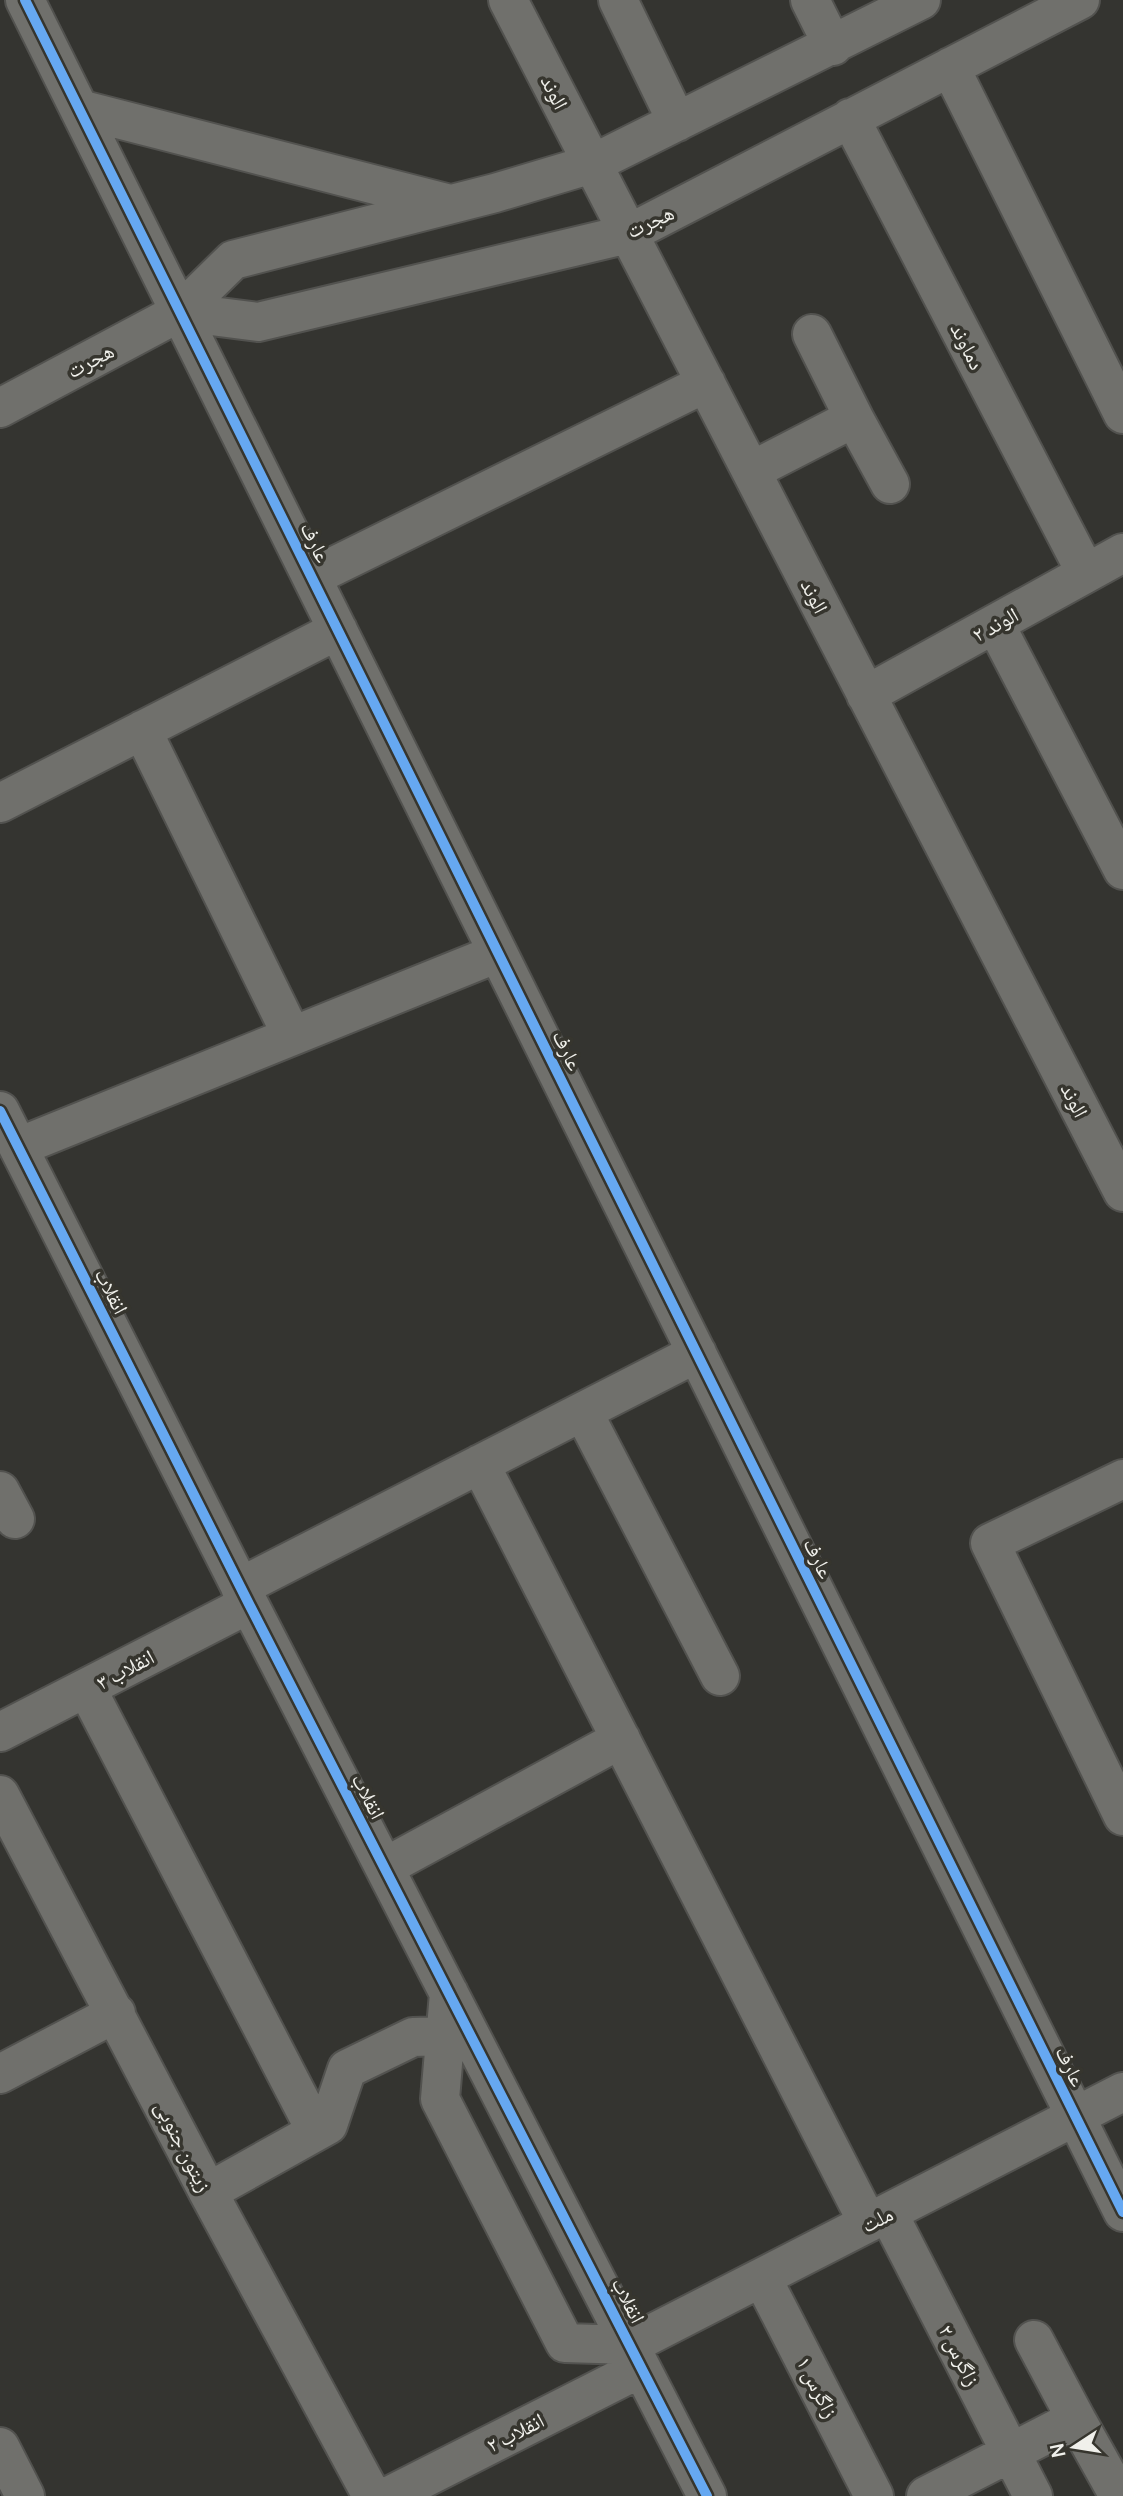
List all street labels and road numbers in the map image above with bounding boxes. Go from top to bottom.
street label: الوند [535,70,575,114]
street label: هجرت [622,198,678,244]
street label: دماوند [944,318,992,374]
street label: هجرت [62,336,118,384]
street label: عارف [294,517,338,567]
street label: الوند [795,574,835,618]
street label: الوند ۲ [967,600,1023,648]
street label: عارف [546,1025,590,1075]
street label: الوند [1055,1078,1095,1122]
street label: انقلاب [89,1263,135,1319]
street label: عارف [797,1533,841,1583]
street label: انقلاب ۳ [91,1642,159,1696]
street label: انقلاب [346,1768,392,1824]
street label: عارف [1049,2041,1093,2091]
street label: زیتون جنوبی [149,2096,219,2196]
street label: ملت [856,2199,898,2239]
street label: انقلاب [606,2272,652,2328]
street label: زاگرس ۲ [933,2320,987,2390]
street label: زاگرس ۱ [791,2352,845,2422]
street label: انقلاب ۲ [481,2406,549,2458]

